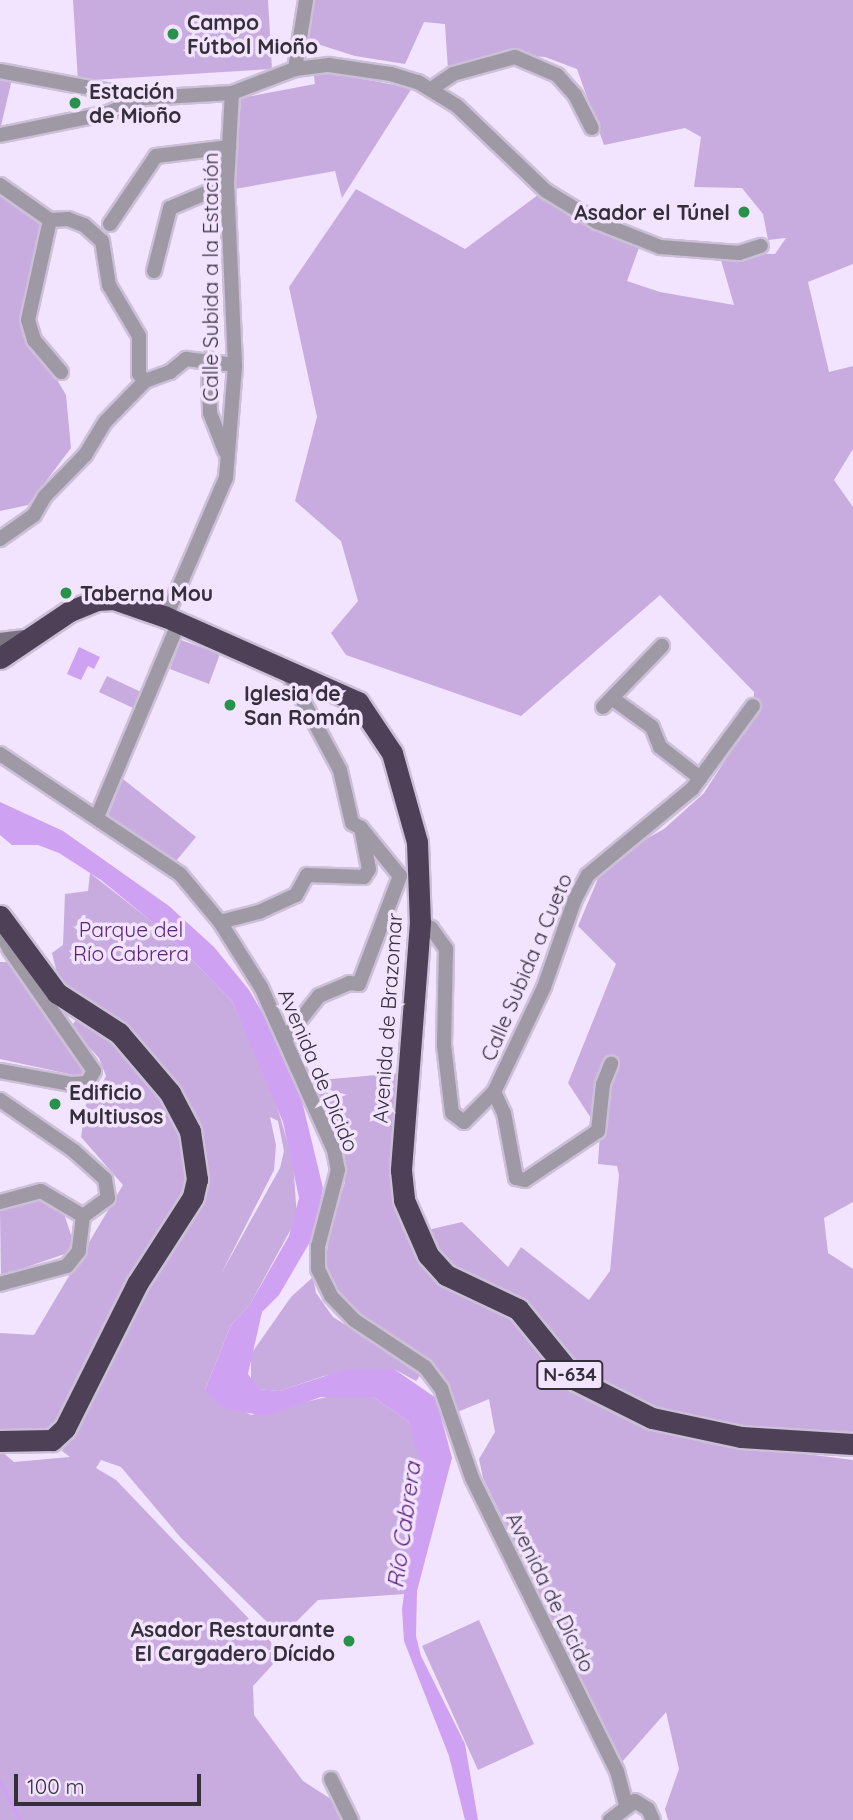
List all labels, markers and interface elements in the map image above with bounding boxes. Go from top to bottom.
place label: Campo Fútbol Mioño [187,9,318,59]
marker: Campo Fútbol Mioño [165,26,181,42]
place label: Estación de Mioño [89,78,181,128]
marker: Estación de Mioño [67,95,83,111]
street label: Calle Subida a la Estación [197,152,223,402]
place label: Asador el Túnel [574,199,730,225]
marker: Asador el Túnel [736,204,752,220]
place label: Taberna Mou [80,580,213,606]
marker: Taberna Mou [58,585,74,601]
place label: Iglesia de San Román [244,680,361,730]
marker: Iglesia de San Román [222,697,238,713]
street label: Calle Subida a Cueto [475,869,577,1065]
street label: Avenida de Brazomar [367,912,407,1124]
park label: Parque del Río Cabrera [73,916,189,966]
street label: Avenida de Dícido [273,985,365,1155]
place label: Edificio Multiusos [69,1079,163,1129]
marker: Edificio Multiusos [47,1096,63,1112]
road number: N-634 [535,1359,605,1390]
water label: Río Cabrera [381,1460,427,1590]
street label: Avenida de Dícido [501,1508,601,1676]
place label: Asador Restaurante El Cargadero Dícido [131,1616,335,1666]
marker: Asador Restaurante El Cargadero Dícido [341,1633,357,1649]
scale bar [18,1760,205,1804]
text: 100 m [27,1773,85,1799]

